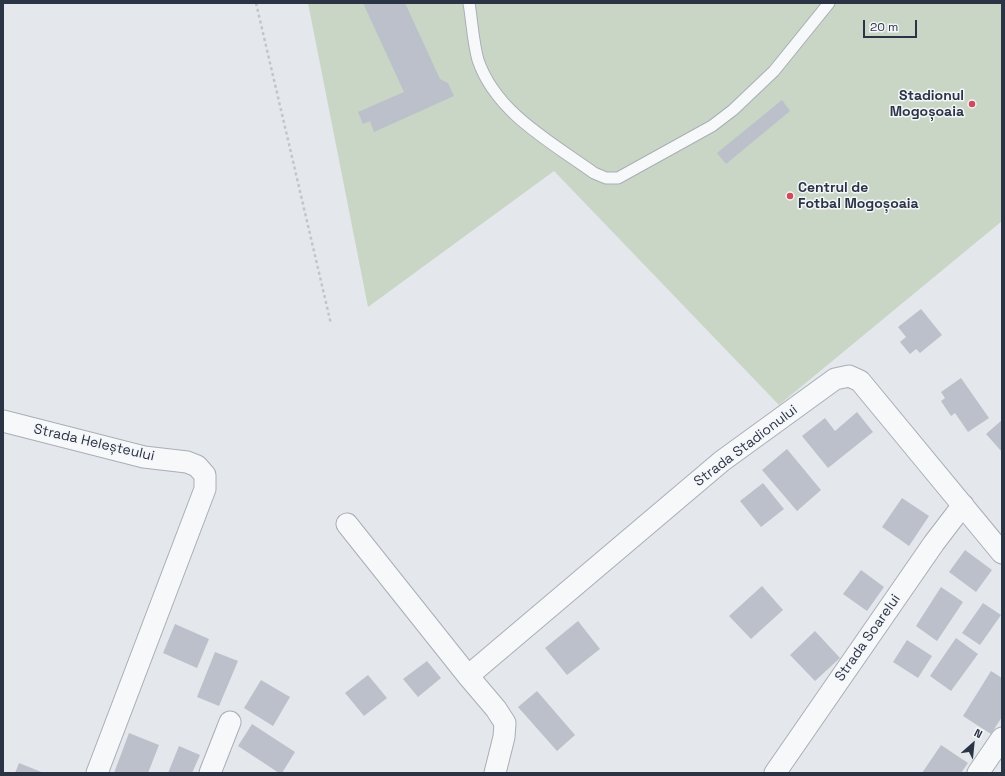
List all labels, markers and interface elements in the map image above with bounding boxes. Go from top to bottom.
scale bar [865,12,919,38]
text: 20 m [870,19,898,35]
place label: Stadionul Mogoșoaia [890,88,964,120]
marker: Stadionul Mogoșoaia [967,99,977,109]
place label: Centrul de Fotbal Mogoșoaia [798,180,919,212]
marker: Centrul de Fotbal Mogoșoaia [785,191,795,201]
street label: Strada Stadionului [691,402,801,490]
street label: Strada Heleșteului [32,421,156,465]
street label: Strada Soarelui [832,591,904,685]
north arrow [953,724,993,764]
text: N [972,725,985,741]

